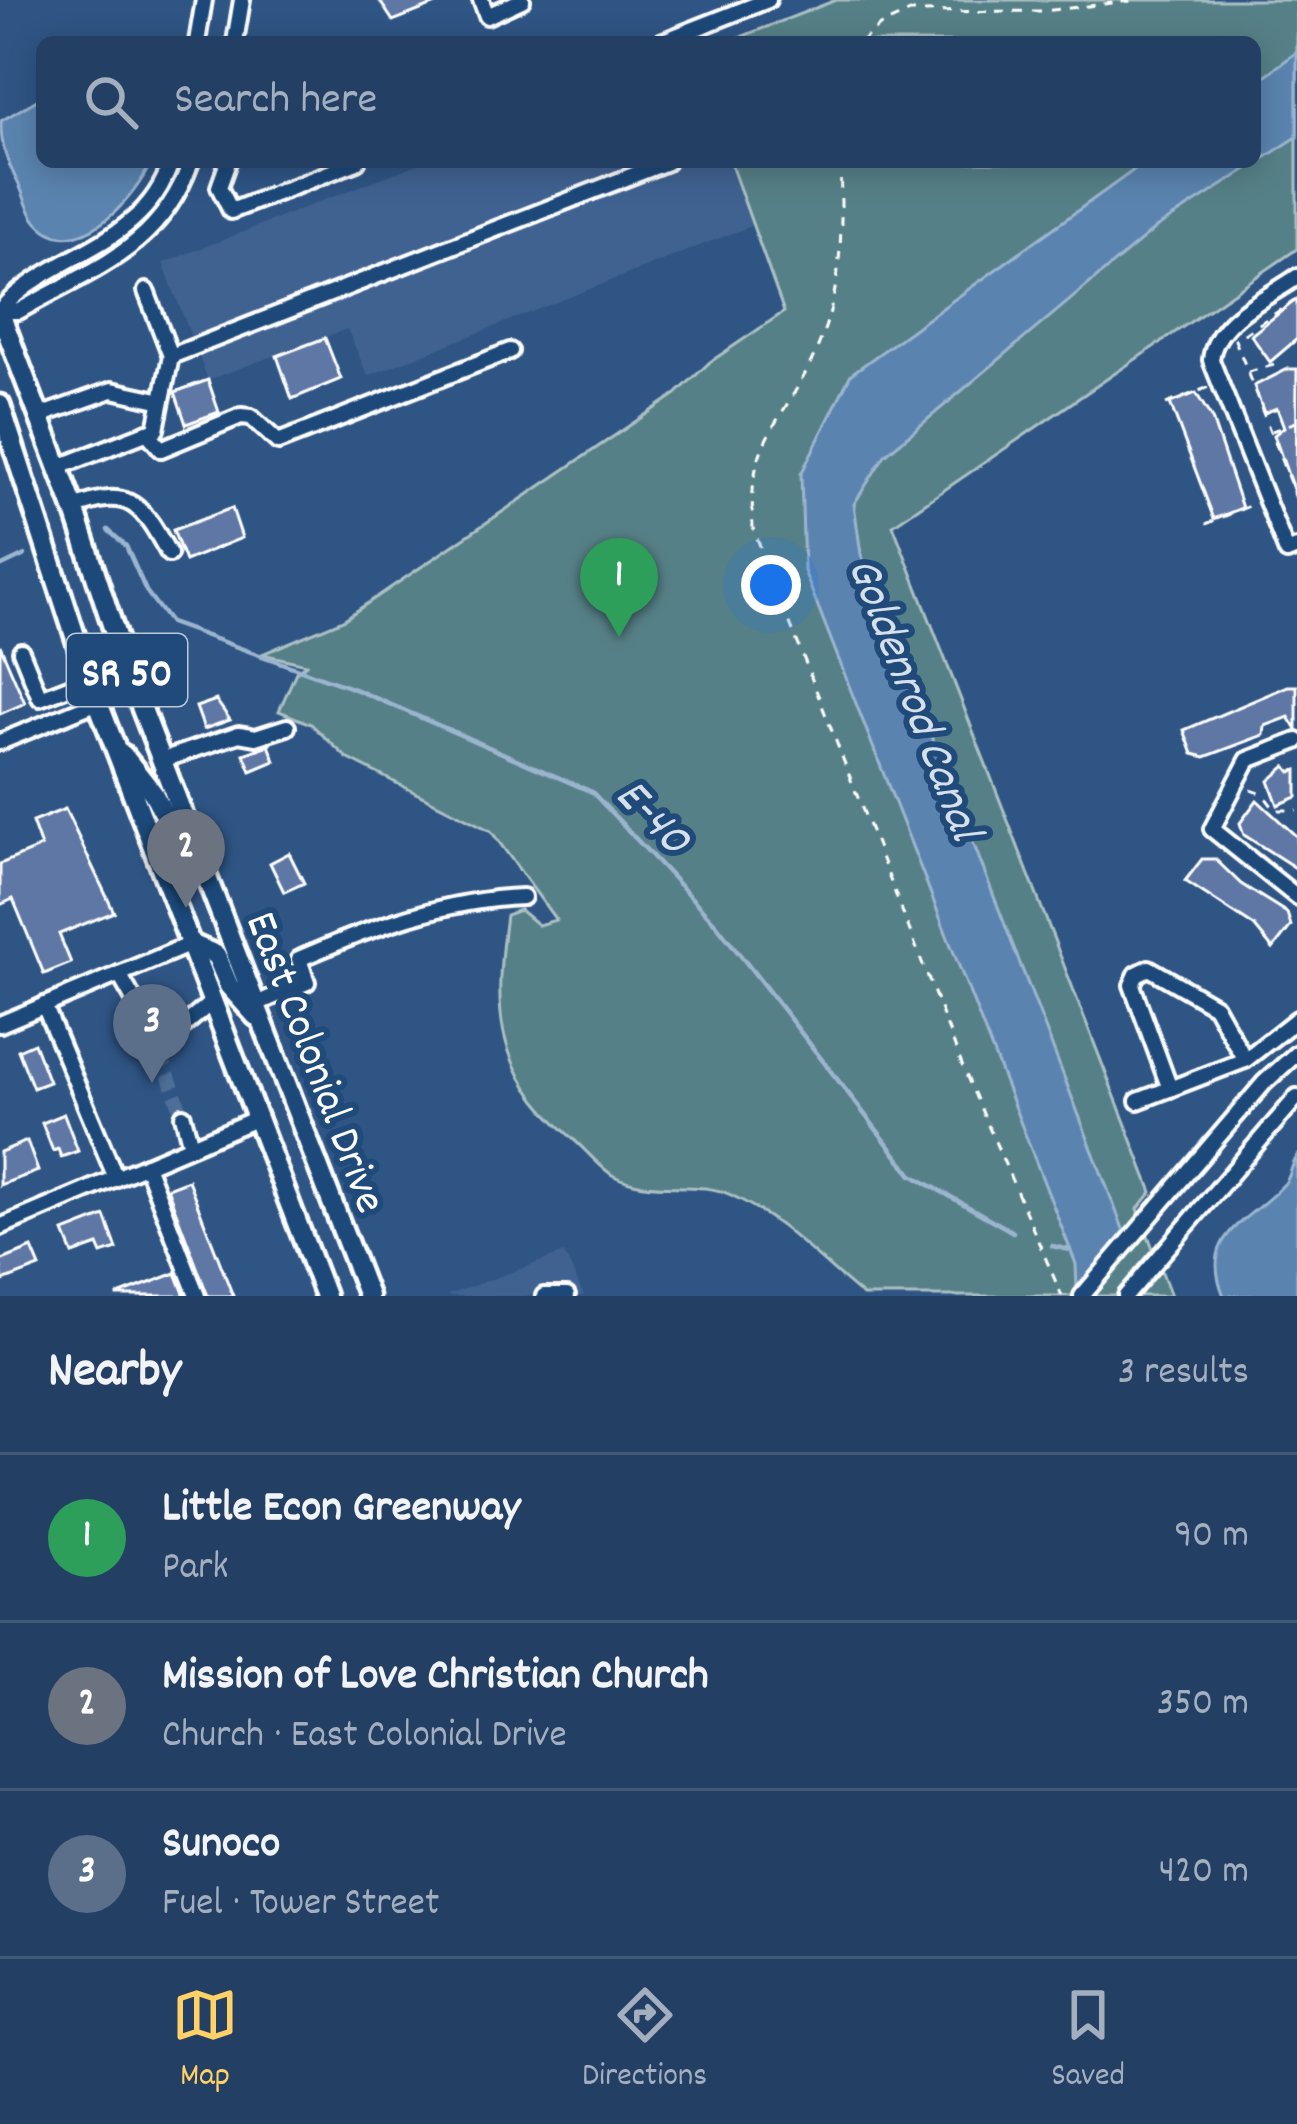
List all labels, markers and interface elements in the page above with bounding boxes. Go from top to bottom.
search box [36,36,1261,168]
icon: search [78,69,144,135]
text: Search here [174,70,377,134]
pin: 1 [580,538,658,637]
water label: Goldenrod Canal [825,548,998,854]
your location [741,555,801,615]
road number: SR 50 [67,634,187,706]
water label: E-40 [597,765,706,875]
pin: 2 [147,809,225,908]
street label: East Colonial Drive [226,903,399,1224]
pin: 3 [113,984,191,1083]
text: Nearby [48,1338,181,1410]
text: 3 results [1118,1347,1249,1402]
text: Little Econ Greenway [162,1478,520,1542]
text: 1 [83,1510,91,1565]
text: 90 m [1174,1510,1249,1565]
text: Park [162,1542,228,1597]
text: Mission of Love Christian Church [162,1646,709,1710]
text: 2 [78,1678,96,1733]
text: 350 m [1157,1678,1249,1733]
text: Church · East Colonial Drive [162,1710,567,1765]
text: Sunoco [162,1814,280,1878]
text: 3 [78,1846,96,1901]
text: 420 m [1159,1846,1249,1901]
text: Fuel · Tower Street [162,1878,439,1933]
tab: Map [172,1982,238,2101]
tab: Directions [582,1982,707,2101]
tab: Saved [1051,1982,1125,2101]

